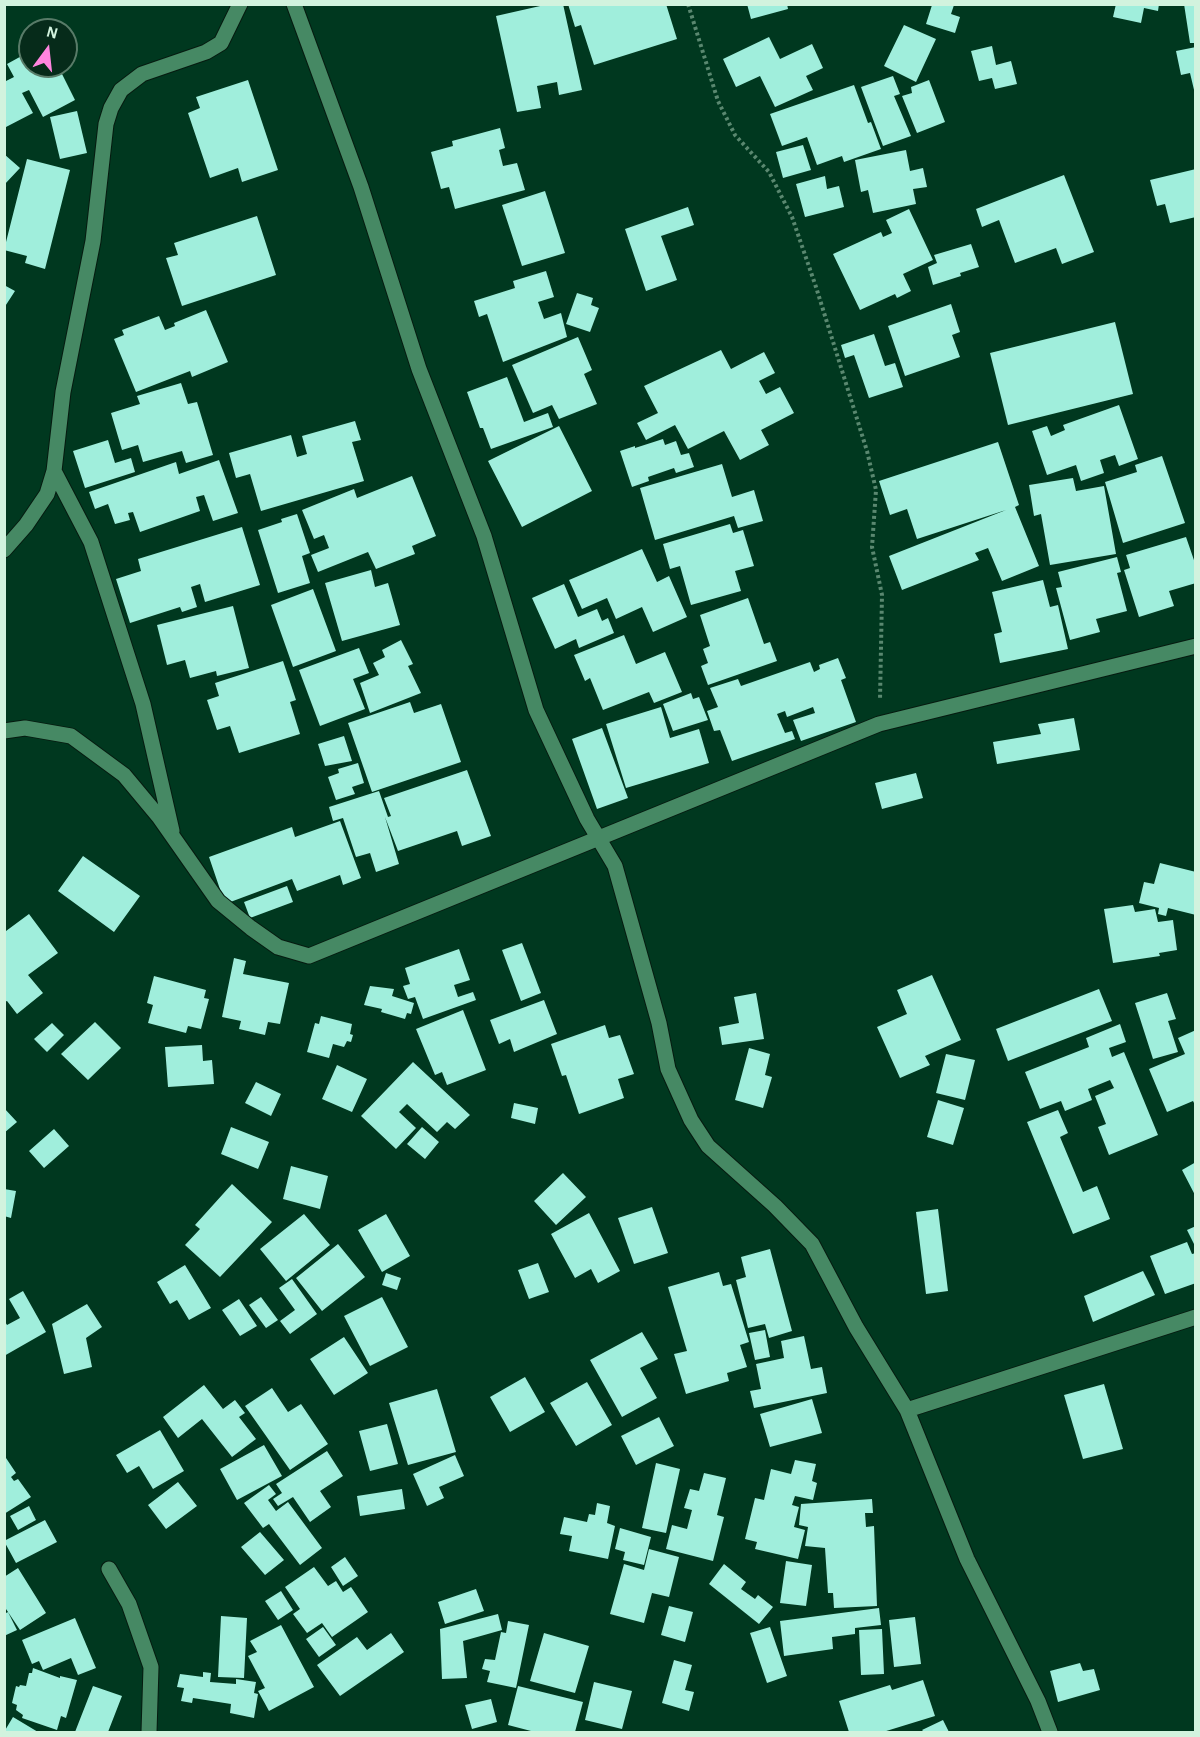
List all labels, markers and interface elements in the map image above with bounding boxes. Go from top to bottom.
north arrow [18,18,78,78]
text: N [45,23,60,42]

